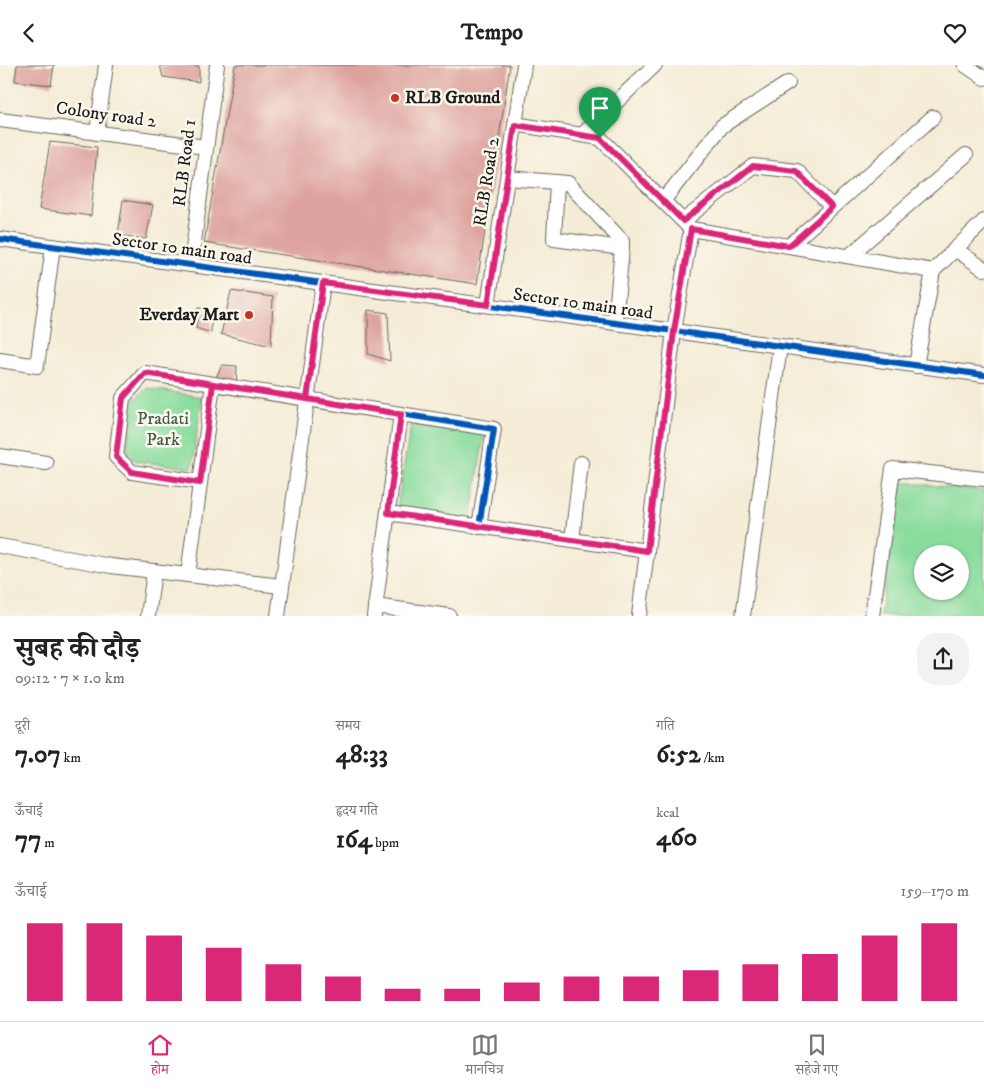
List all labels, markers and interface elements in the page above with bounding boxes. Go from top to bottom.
icon: back [15,19,43,47]
text: Tempo [461,19,523,46]
icon: heart [941,19,969,47]
place label: RLB Ground [405,87,501,109]
pin [579,87,621,138]
marker: RLB Ground [389,92,401,104]
icon: arrive [586,94,614,122]
street label: Colony road 2 [54,97,158,133]
street label: RLB Road 1 [169,118,201,208]
street label: RLB Road 2 [469,136,505,228]
street label: Sector 10 main road [111,228,253,270]
street label: Sector 10 main road [512,283,654,325]
place label: Everday Mart [139,304,239,326]
marker: Everday Mart [243,309,255,321]
park label: Pradati Park [137,408,189,451]
map controls [914,545,969,600]
button: layers [914,545,969,600]
text: सुबह की दौड़ [15,631,140,666]
button: share [917,633,969,685]
text: 09:12 · 7 × 1.0 km [15,668,125,688]
text: दूरी [15,717,30,735]
text: समय [336,717,360,735]
text: गति [656,717,675,735]
text: 7.07 [15,739,61,770]
text: 48:33 [336,739,388,770]
text: 6:52 [656,739,701,770]
text: km [61,749,81,767]
text: /km [701,749,725,767]
text: ऊँचाई [15,802,43,820]
text: हृदय गति [336,802,378,820]
text: kcal [656,804,679,822]
text: 460 [656,822,697,853]
text: 77 [15,824,41,855]
text: 164 [336,824,372,855]
text: m [41,834,55,852]
text: bpm [372,834,399,852]
text: ऊँचाई [15,881,47,901]
text: 159–170 m [901,881,969,901]
tab: होम [146,1031,174,1083]
tab: मानचित्र [466,1031,504,1083]
tab: सहेजे गए [795,1031,838,1083]

